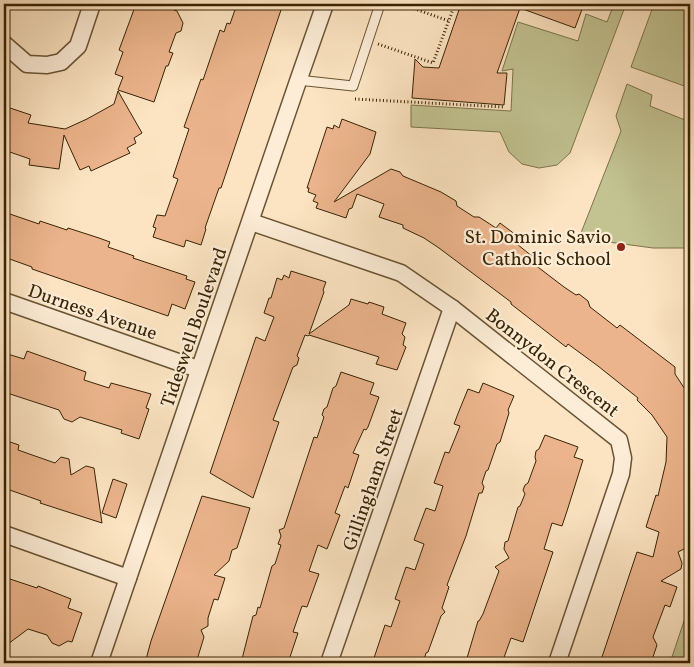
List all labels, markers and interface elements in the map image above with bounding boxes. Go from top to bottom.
place label: St. Dominic Savio Catholic School [464,225,611,273]
marker: St. Dominic Savio Catholic School [615,241,627,253]
street label: Tideswell Boulevard [155,244,234,411]
street label: Durness Avenue [24,279,160,347]
street label: Bonnydon Crescent [480,303,624,424]
street label: Gillingham Street [337,405,411,554]

